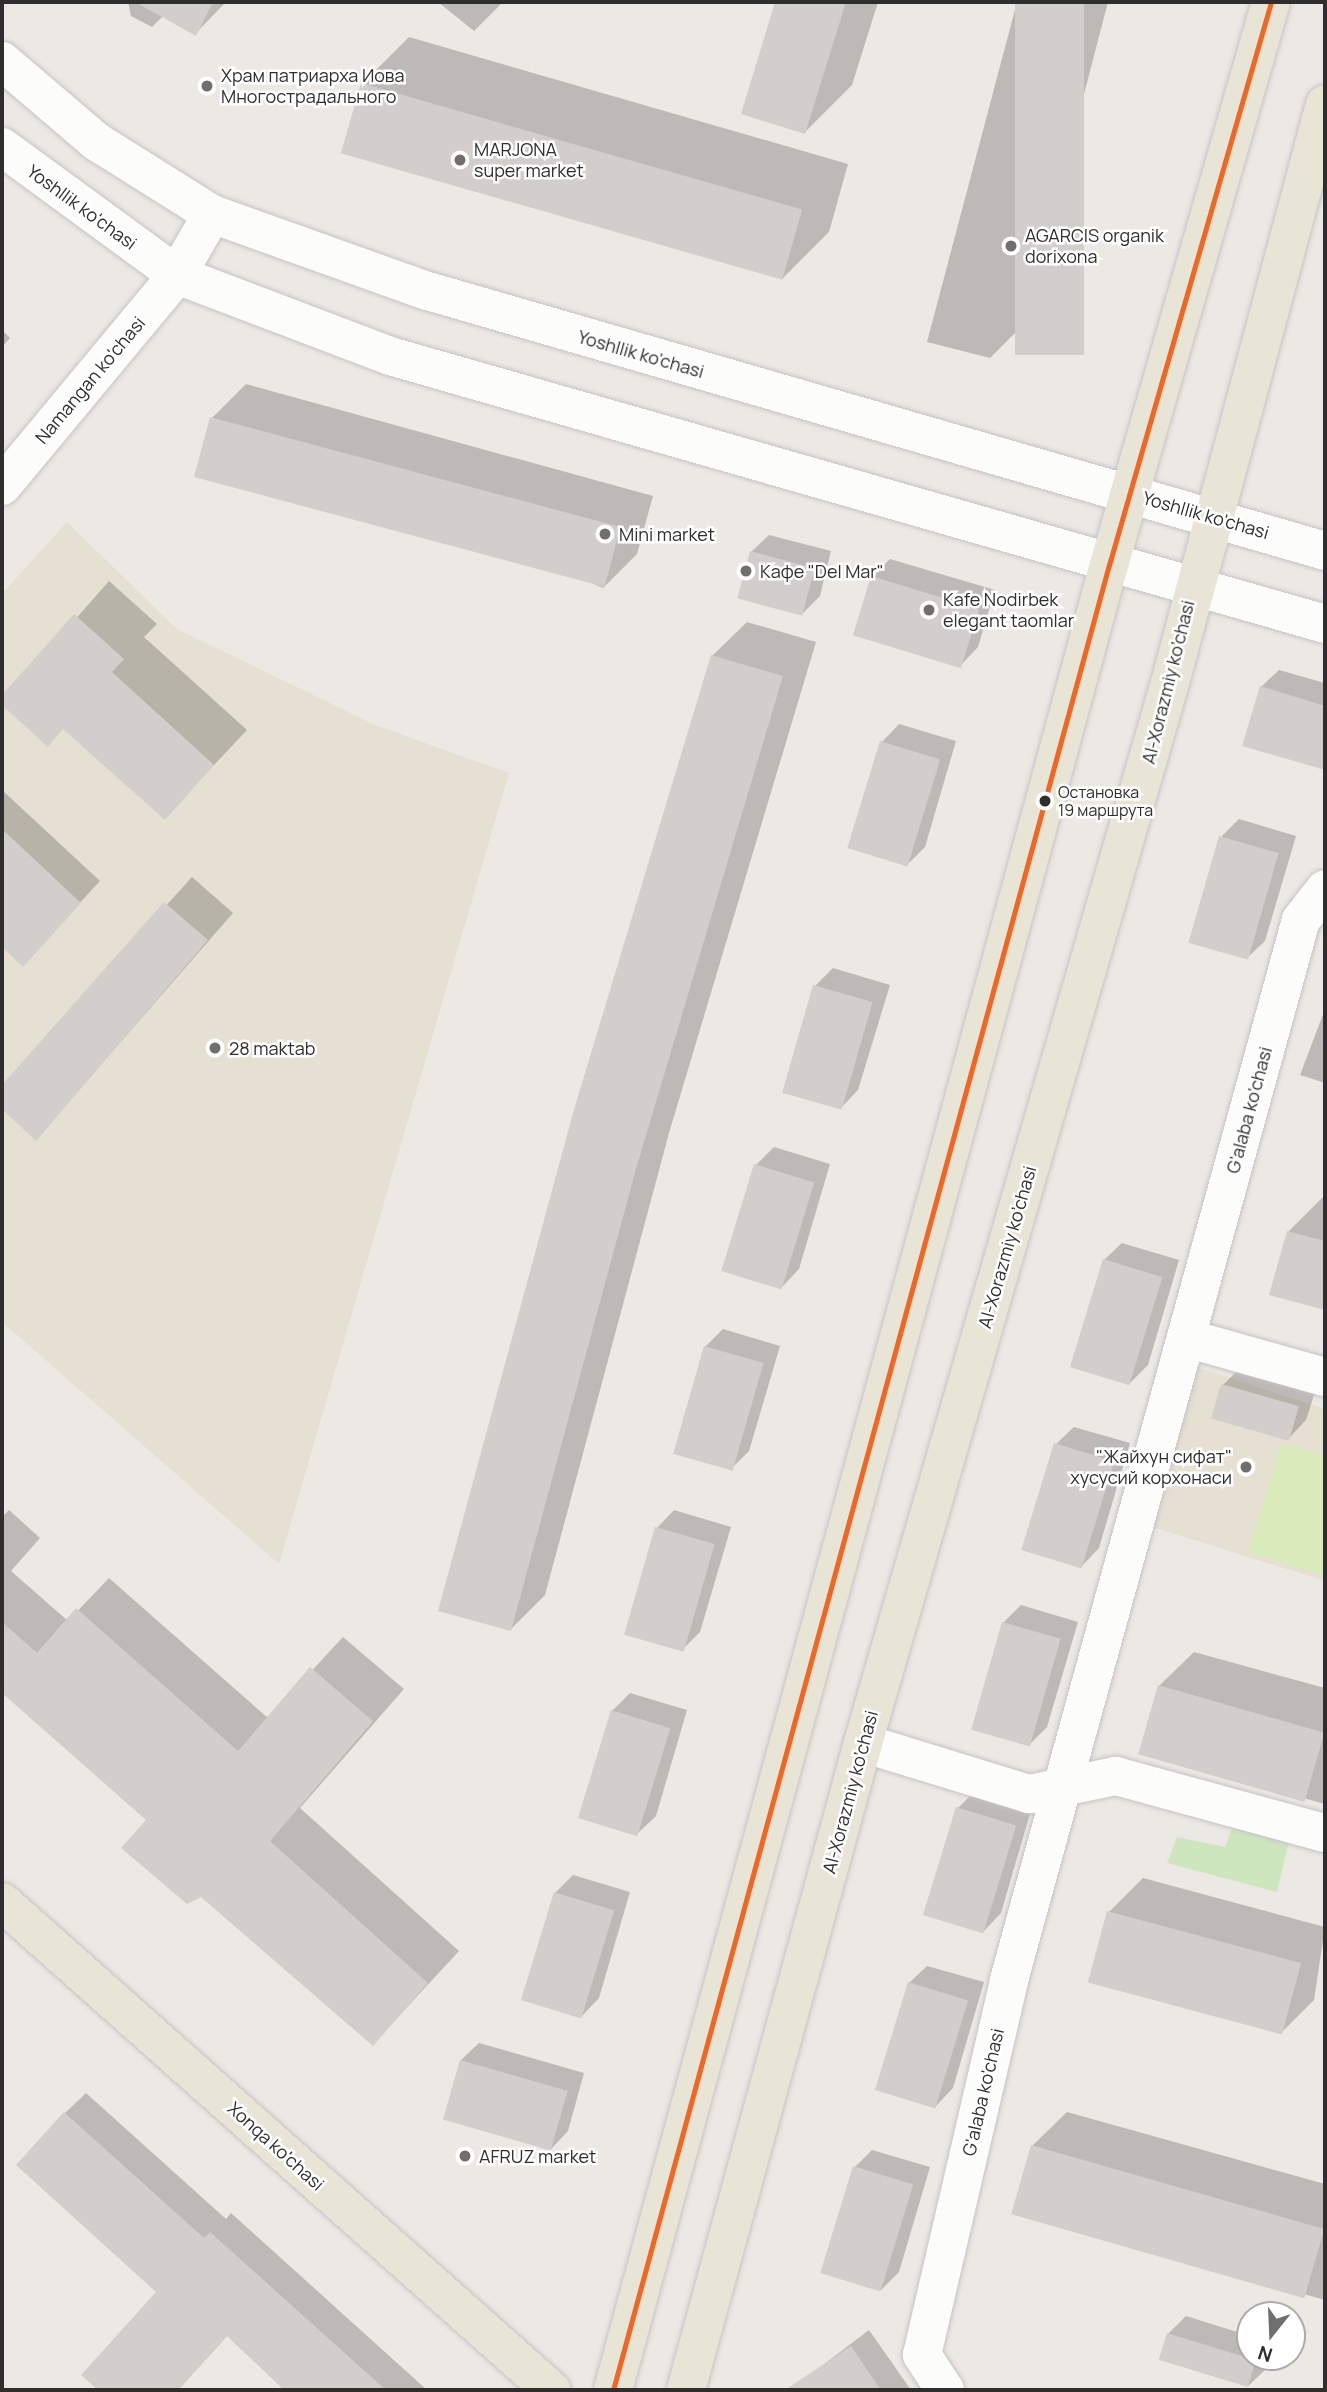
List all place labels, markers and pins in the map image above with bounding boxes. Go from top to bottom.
place label: Храм патриарха Иова Многострадального [221,65,404,108]
marker: Храм патриарха Иова Многострадального [199,78,215,94]
place label: MARJONA super market [474,139,584,182]
marker: MARJONA super market [452,152,468,168]
place label: AGARCIS organik dorixona [1025,225,1164,268]
marker: AGARCIS organik dorixona [1003,238,1019,254]
place label: Mini market [619,523,715,545]
marker: Mini market [597,526,613,542]
place label: Кафе "Del Mar" [760,560,884,582]
marker: Кафе "Del Mar" [738,563,754,579]
place label: Kafe Nodirbek elegant taomlar [943,589,1074,632]
marker: Kafe Nodirbek elegant taomlar [921,602,937,618]
place label: Остановка 19 маршрута [1058,782,1153,820]
marker: Остановка 19 маршрута [1038,794,1052,808]
place label: 28 maktab [229,1037,315,1059]
marker: 28 maktab [207,1040,223,1056]
place label: "Жайхун сифат" хусусий корхонаси [1070,1446,1232,1488]
marker: "Жайхун сифат" хусусий корхонаси [1238,1459,1254,1475]
place label: AFRUZ market [479,2145,596,2167]
marker: AFRUZ market [457,2148,473,2164]

